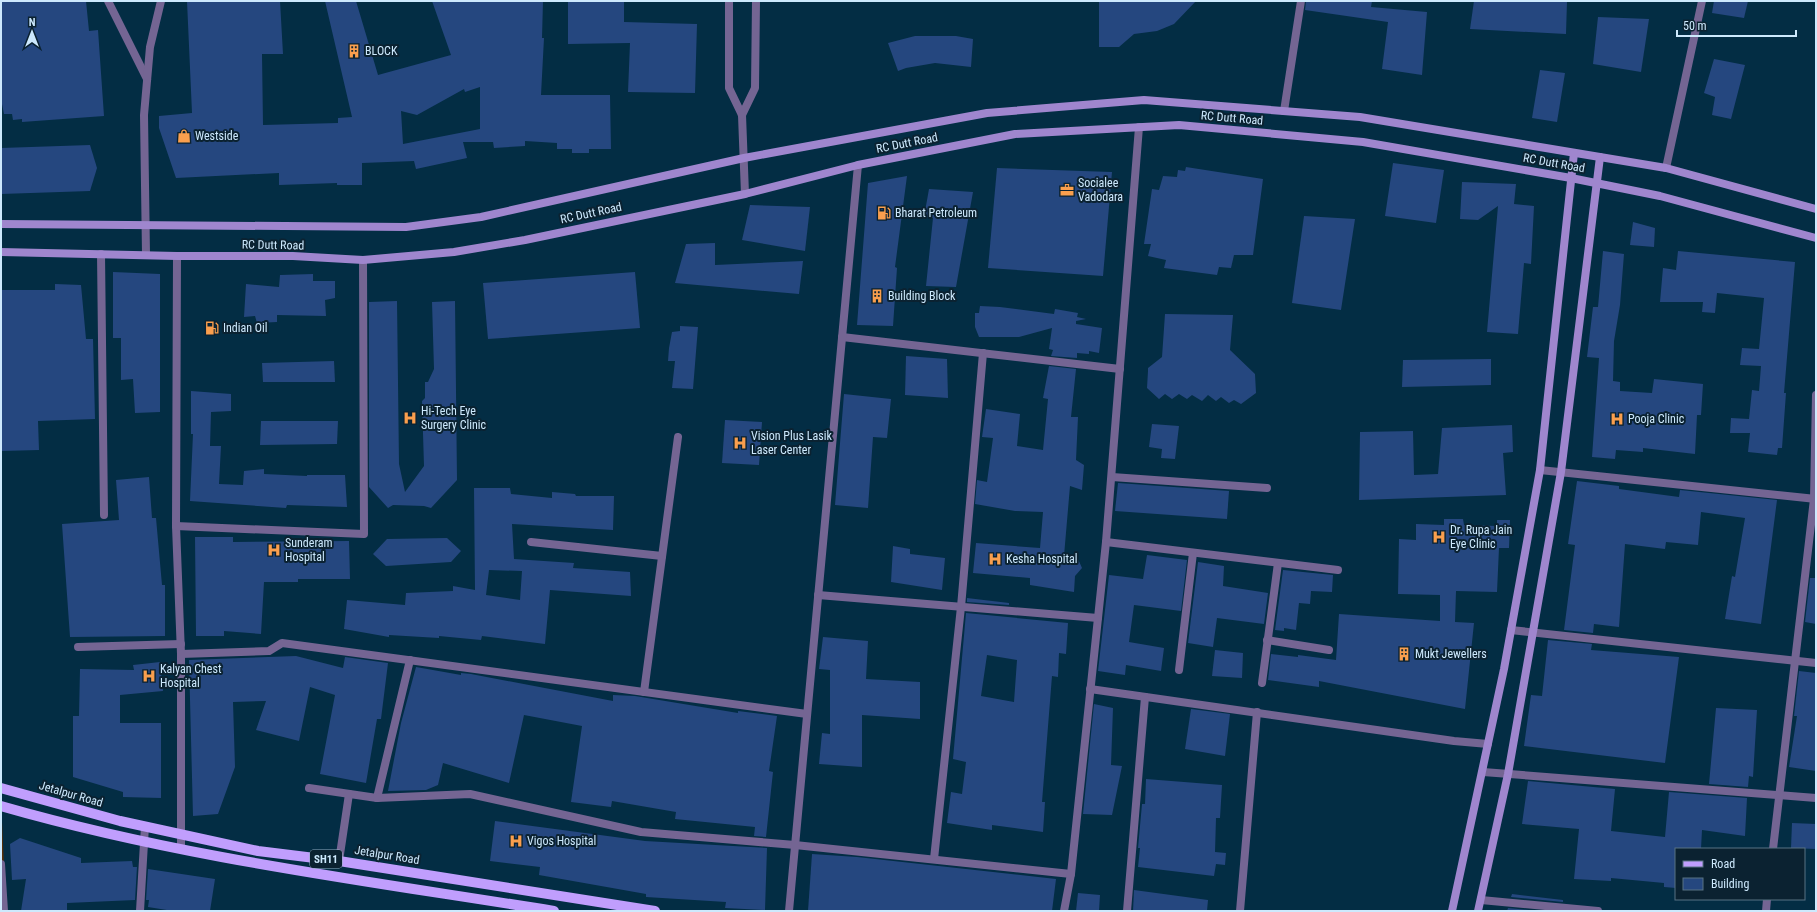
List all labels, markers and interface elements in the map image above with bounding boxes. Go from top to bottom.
north arrow [12,12,52,52]
scale bar [1677,12,1796,38]
text: N [29,16,36,29]
text: 50 m [1683,19,1707,33]
building icon: BLOCK [346,43,362,59]
place label: BLOCK [365,44,398,58]
street label: RC Dutt Road [1200,108,1264,128]
shop icon: Westside [176,128,192,144]
place label: Westside [195,129,239,143]
street label: RC Dutt Road [875,130,939,156]
street label: RC Dutt Road [1522,151,1586,175]
place label: Socialee Vadodara [1078,176,1123,204]
office icon: Socialee Vadodara [1059,182,1075,198]
street label: RC Dutt Road [559,200,623,226]
fuel station icon: Bharat Petroleum [876,205,892,221]
place label: Bharat Petroleum [895,206,977,220]
street label: RC Dutt Road [242,237,304,253]
building icon: Building Block [869,288,885,304]
place label: Building Block [888,289,956,303]
fuel station icon: Indian Oil [204,320,220,336]
place label: Indian Oil [223,321,268,335]
place label: Hi-Tech Eye Surgery Clinic [421,404,487,432]
hospital icon: Hi-Tech Eye Surgery Clinic [402,410,418,426]
hospital icon: Pooja Clinic [1609,411,1625,427]
place label: Pooja Clinic [1628,412,1685,426]
place label: Vision Plus Lasik Laser Center [751,429,832,457]
hospital icon: Vision Plus Lasik Laser Center [732,435,748,451]
place label: Dr. Rupa Jain Eye Clinic [1450,523,1513,551]
hospital icon: Dr. Rupa Jain Eye Clinic [1431,529,1447,545]
place label: Sunderam Hospital [285,536,333,564]
hospital icon: Sunderam Hospital [266,542,282,558]
hospital icon: Kesha Hospital [987,551,1003,567]
place label: Kesha Hospital [1006,552,1077,566]
building icon: Mukt Jewellers [1396,646,1412,662]
place label: Mukt Jewellers [1415,647,1487,661]
place label: Kalyan Chest Hospital [160,662,222,690]
hospital icon: Kalyan Chest Hospital [141,668,157,684]
street label: Jetalpur Road [37,778,105,810]
hospital icon: Vigos Hospital [508,833,524,849]
place label: Vigos Hospital [527,834,596,848]
street label: Jetalpur Road [353,843,421,867]
legend [1675,848,1805,900]
road number: SH11 [310,850,342,868]
text: Road [1711,857,1735,871]
text: Building [1711,877,1749,891]

